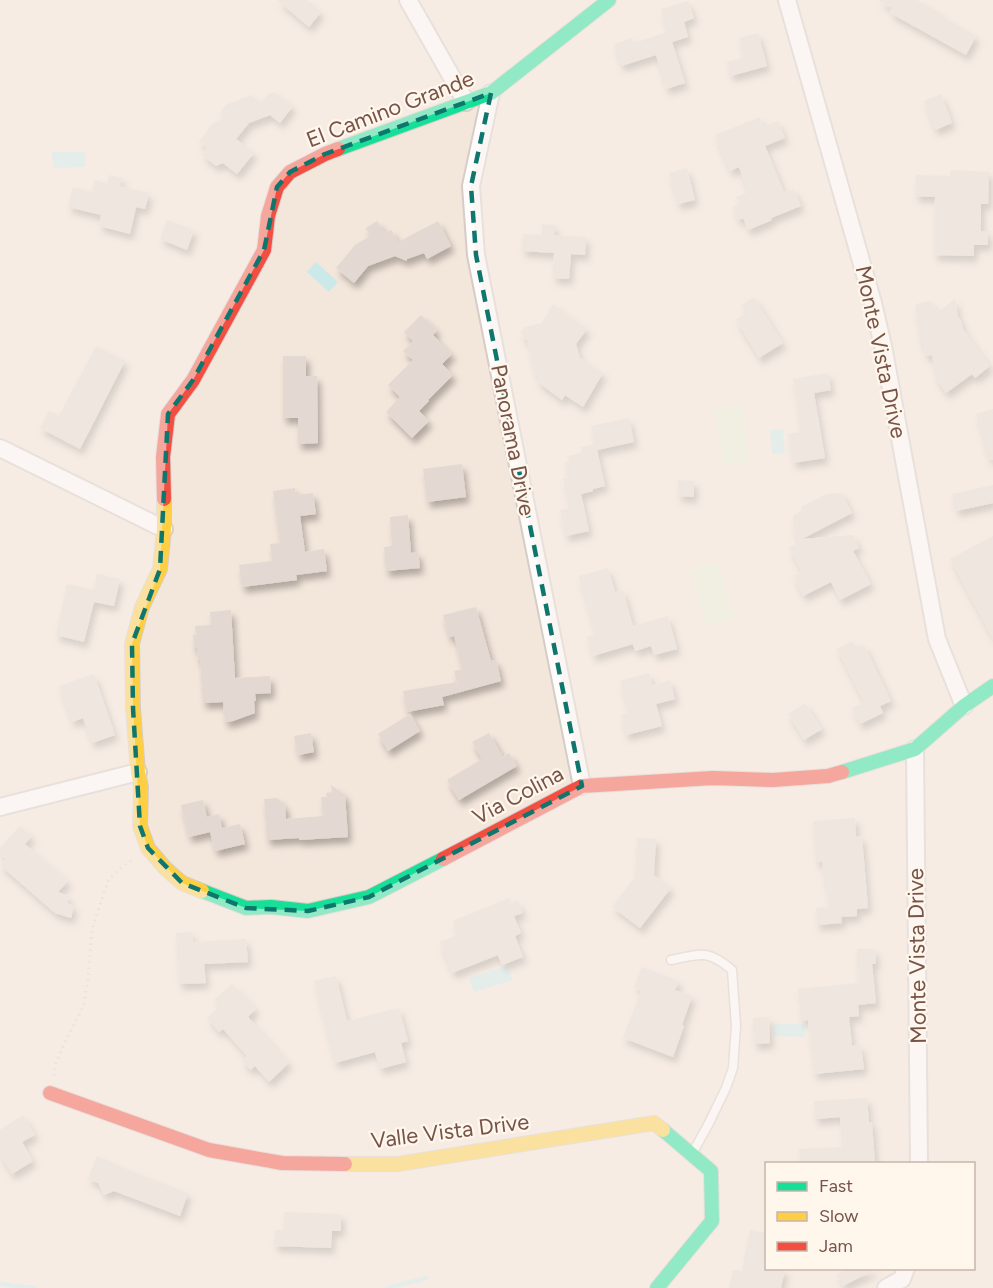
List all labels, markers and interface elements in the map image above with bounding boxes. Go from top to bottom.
street label: El Camino Grande [302,65,478,153]
street label: Monte Vista Drive [850,263,912,441]
street label: Panorama Drive [485,362,541,518]
street label: Via Colina [468,760,568,830]
street label: Monte Vista Drive [902,868,932,1044]
street label: Valle Vista Drive [369,1108,531,1154]
legend [765,1162,975,1270]
text: Fast [819,1175,853,1197]
text: Slow [819,1205,858,1227]
text: Jam [819,1235,853,1257]

